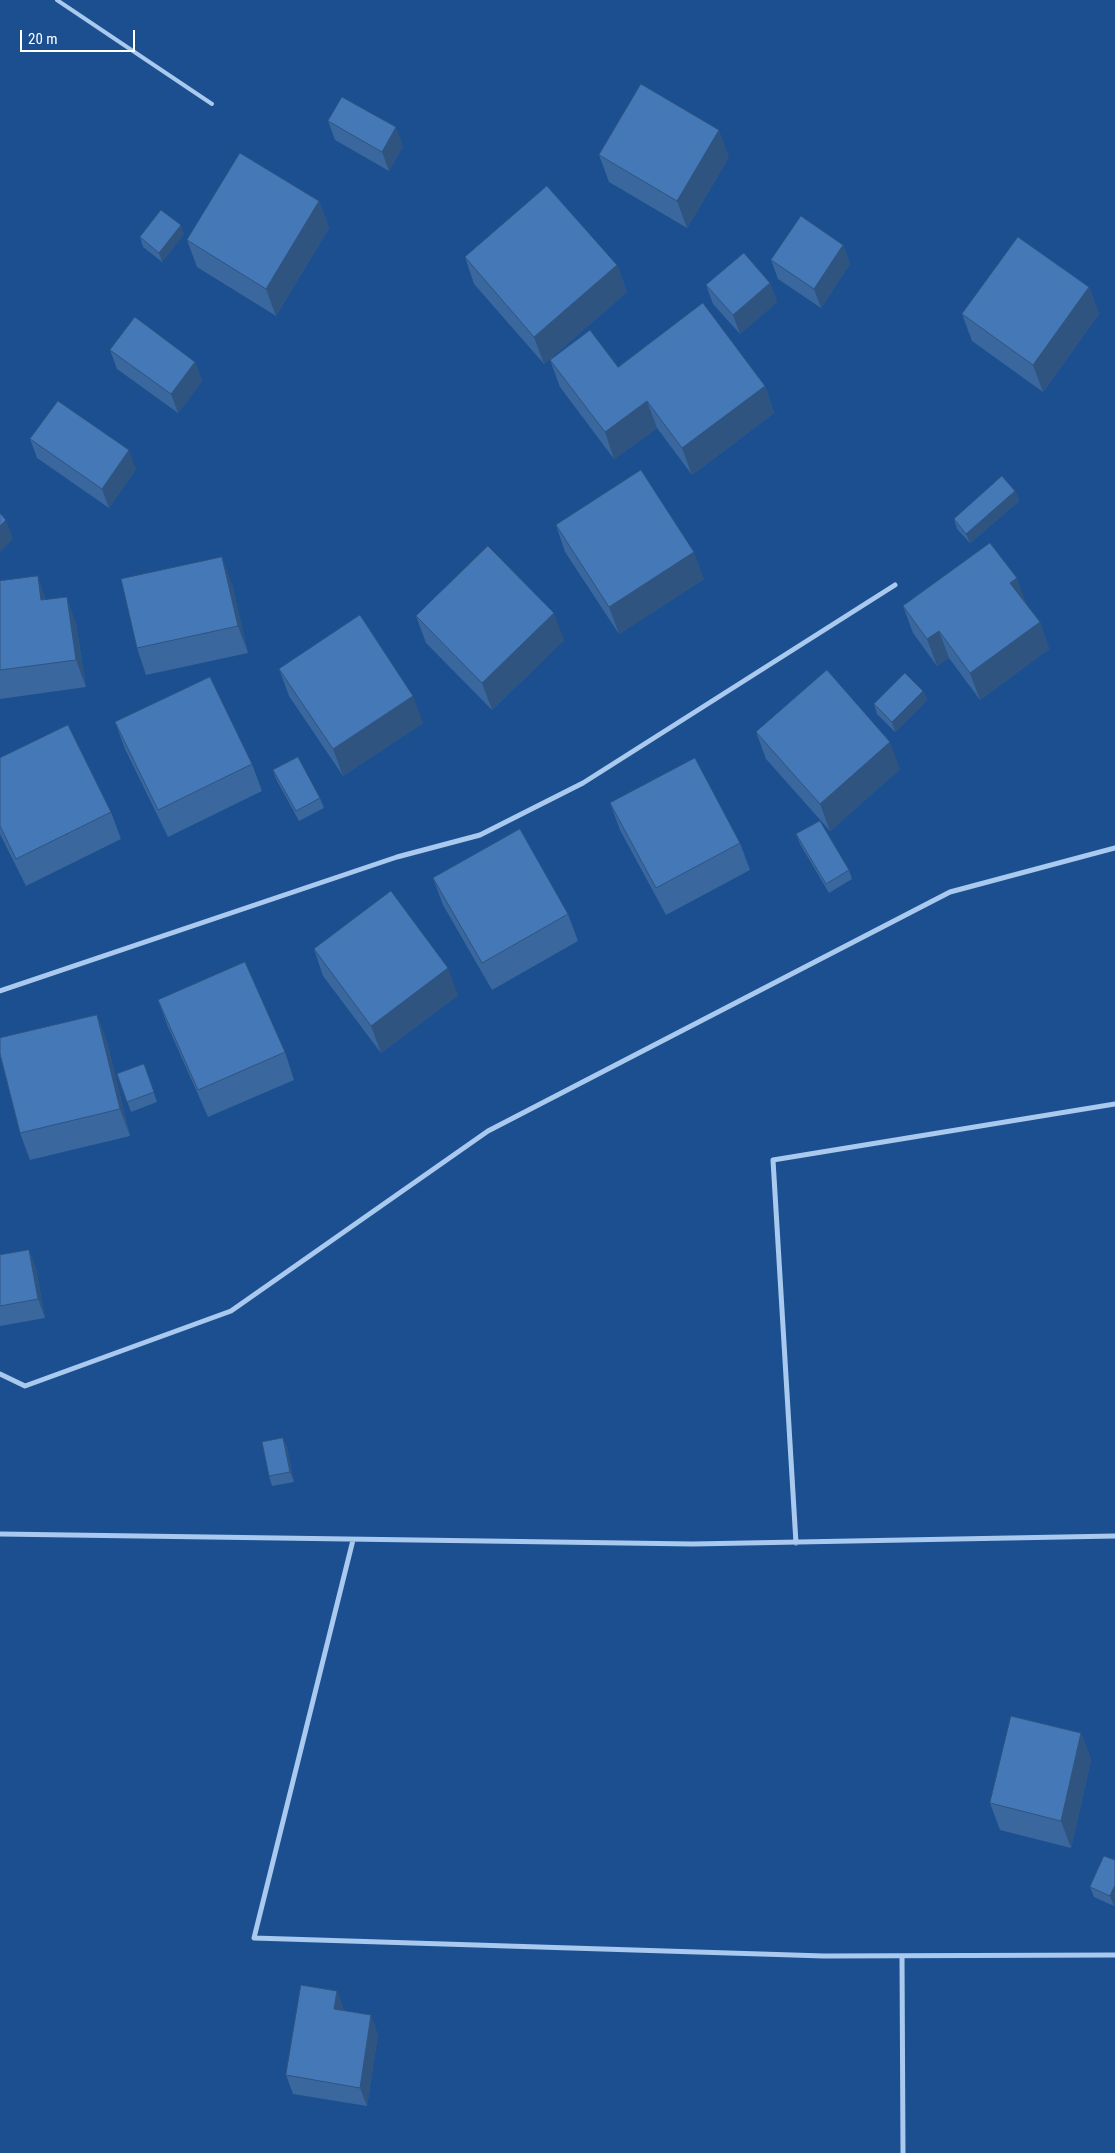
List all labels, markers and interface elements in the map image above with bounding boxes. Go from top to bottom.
scale bar [22,20,138,52]
text: 20 m [28,30,58,48]

